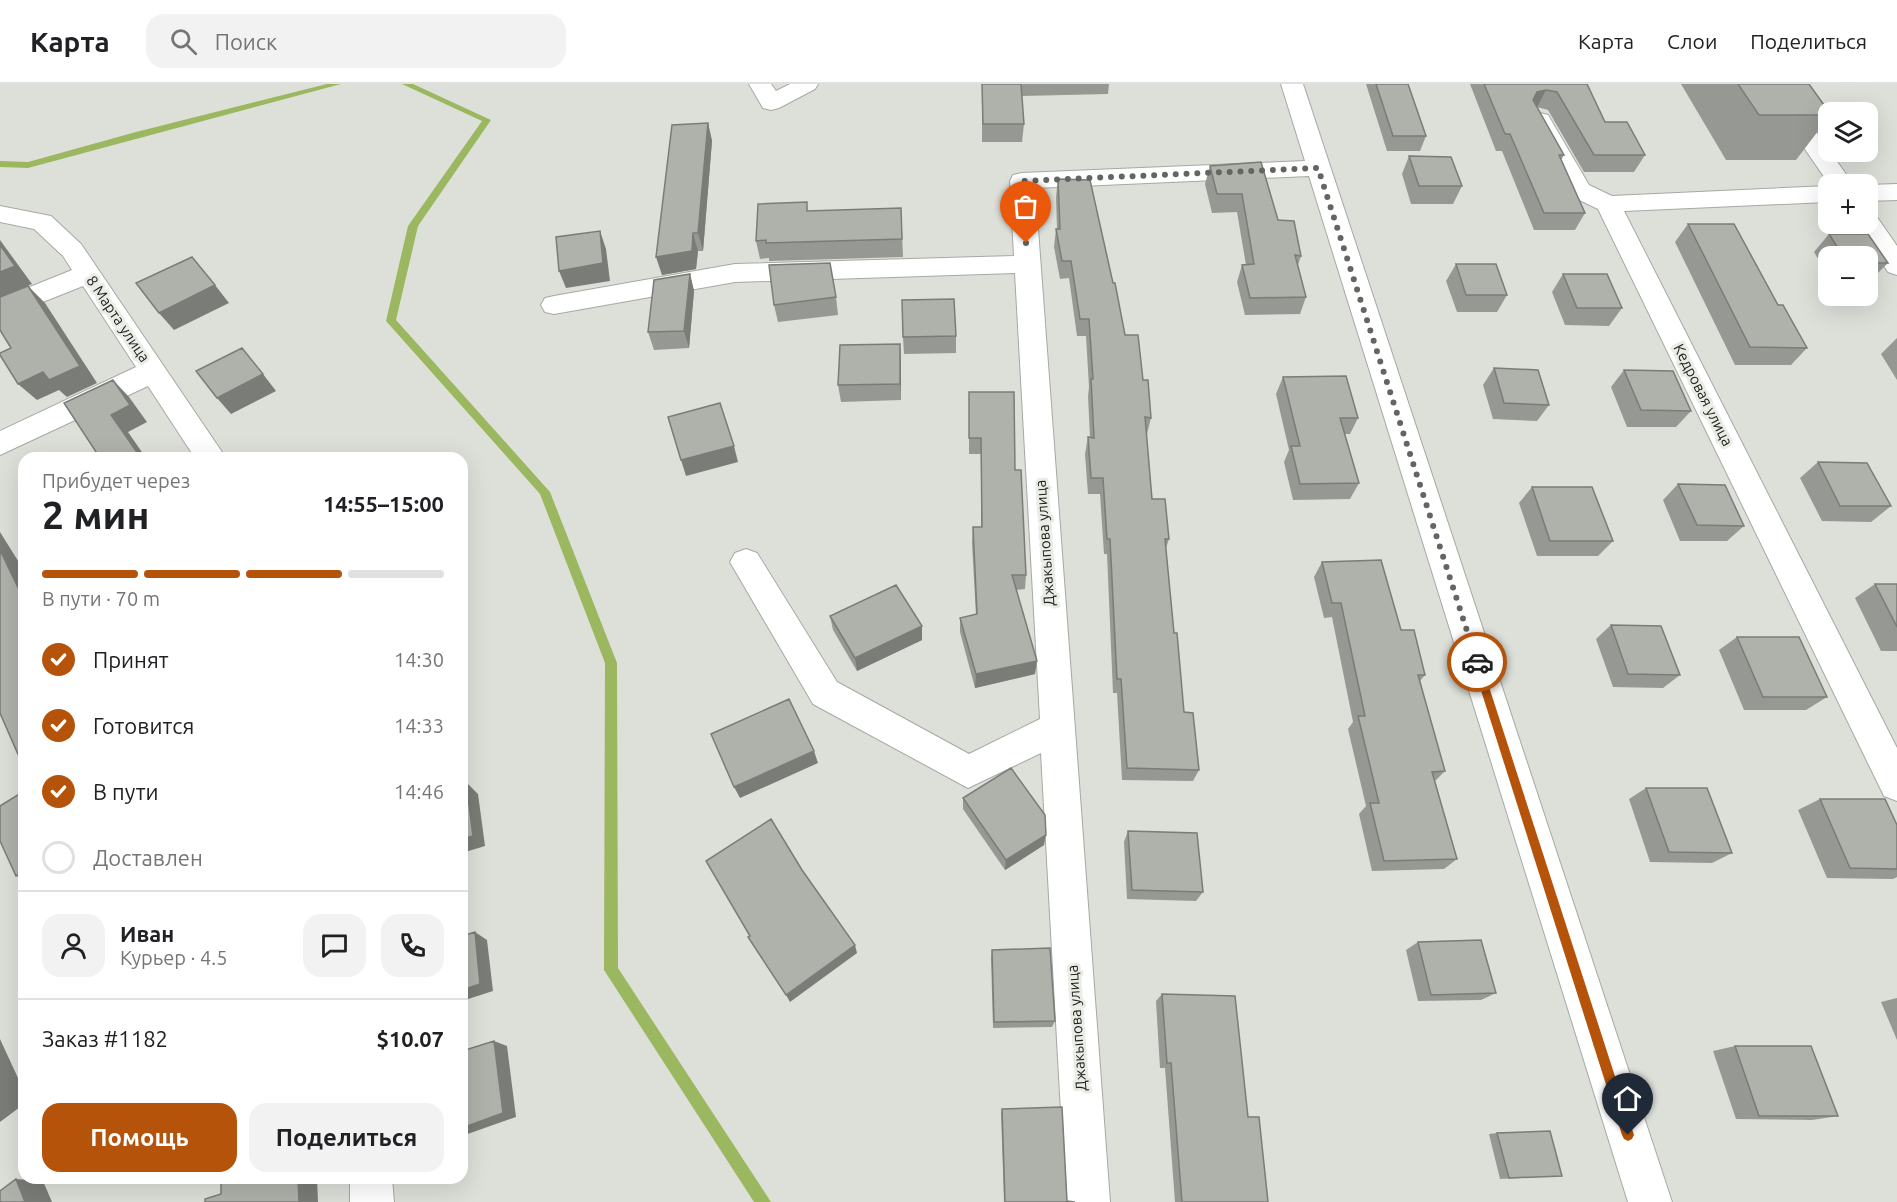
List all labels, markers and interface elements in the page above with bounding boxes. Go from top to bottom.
search box [146,14,566,68]
icon: search [167,25,200,58]
text: Карта [30,26,110,57]
text: Поиск [215,29,277,54]
text: Карта [1578,29,1634,53]
text: Слои [1667,29,1717,53]
text: Поделиться [1750,29,1867,53]
map controls [1818,102,1878,306]
button: layers [1818,102,1878,162]
button: + [1818,174,1878,234]
pin [1000,181,1051,243]
icon: bag [1009,190,1042,223]
button: − [1818,246,1878,306]
street label: 8 Марта улица [83,272,153,365]
street label: Кедровая улица [1670,341,1736,449]
text: Прибудет через [42,469,190,492]
street label: Джакыпова улица [1032,479,1057,607]
text: 14:55–15:00 [323,491,444,516]
text: 2 мин [42,493,150,536]
text: В пути · 70 m [42,587,160,610]
courier [1447,632,1507,692]
icon: check [42,643,75,676]
icon: car [1461,646,1494,679]
text: Принят [93,647,169,672]
text: 14:30 [394,648,444,671]
icon: check [42,709,75,742]
text: Готовится [93,713,194,738]
text: 14:33 [394,714,444,737]
icon: check [42,775,75,808]
text: В пути [93,779,159,804]
text: 14:46 [394,780,444,803]
text: Доставлен [93,845,203,870]
button: person [42,914,105,977]
button: chat [303,914,366,977]
button: phone [381,914,444,977]
text: Иван [120,921,174,946]
text: Курьер · 4.5 [120,946,227,969]
street label: Джакыпова улица [1064,964,1089,1092]
text: Заказ #1182 [42,1026,168,1051]
text: $10.07 [377,1026,444,1051]
pin [1602,1073,1653,1135]
icon: home [1611,1082,1644,1115]
button: Помощь [42,1103,237,1172]
button: Поделиться [249,1103,444,1172]

